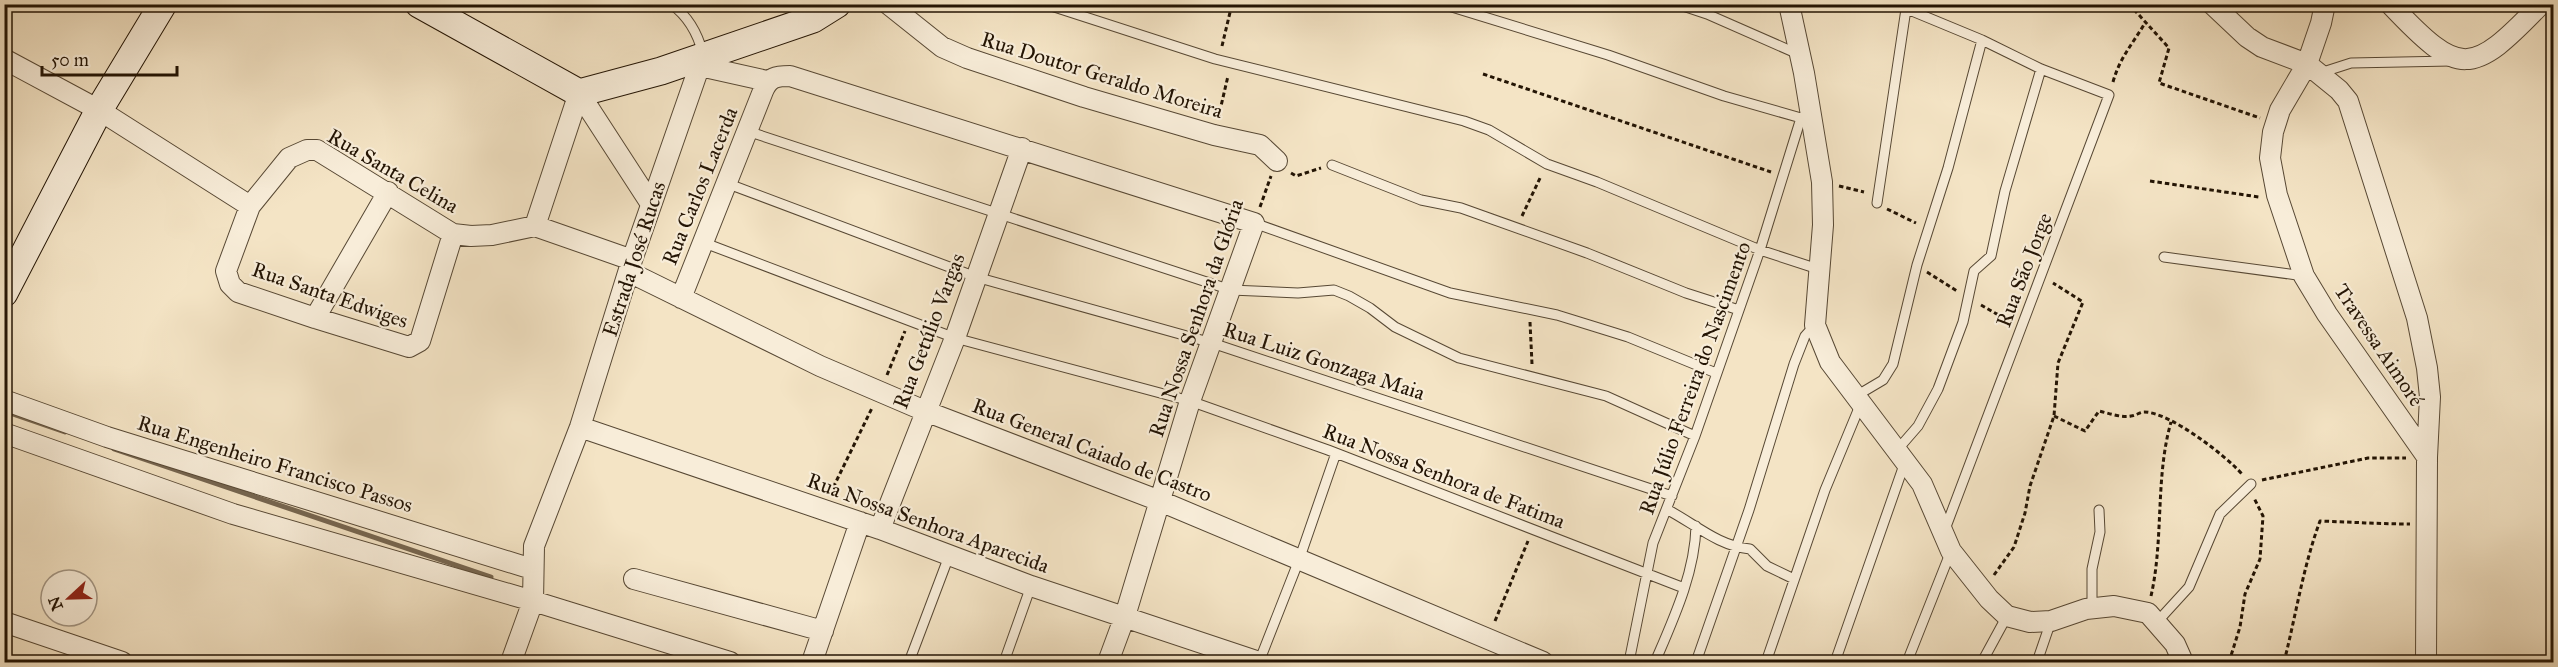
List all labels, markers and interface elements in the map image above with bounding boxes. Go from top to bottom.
street label: Rua Doutor Geraldo Moreira [978,26,1226,124]
scale bar [42,39,177,77]
text: 50 m [51,49,89,71]
street label: Rua Carlos Lacerda [657,103,744,269]
street label: Rua Santa Celina [323,123,463,219]
street label: Estrada José Rucas [597,178,671,340]
street label: Rua Nossa Senhora da Glória [1143,196,1249,440]
street label: Rua São Jorge [1990,209,2058,331]
street label: Rua Júlio Ferreira do Nascimento [1633,238,1757,518]
street label: Rua Getúlio Vargas [887,250,971,412]
street label: Rua Santa Edwiges [249,256,411,334]
street label: Travessa Aimoré [2328,279,2430,411]
street label: Rua Luiz Gonzaga Maia [1220,316,1428,406]
street label: Rua General Caiado de Castro [969,392,1216,508]
street label: Rua Engenheiro Francisco Passos [134,410,416,518]
street label: Rua Nossa Senhora de Fatima [1319,418,1569,534]
street label: Rua Nossa Senhora Aparecida [803,467,1053,579]
north arrow [39,568,99,628]
text: N [44,593,67,613]

